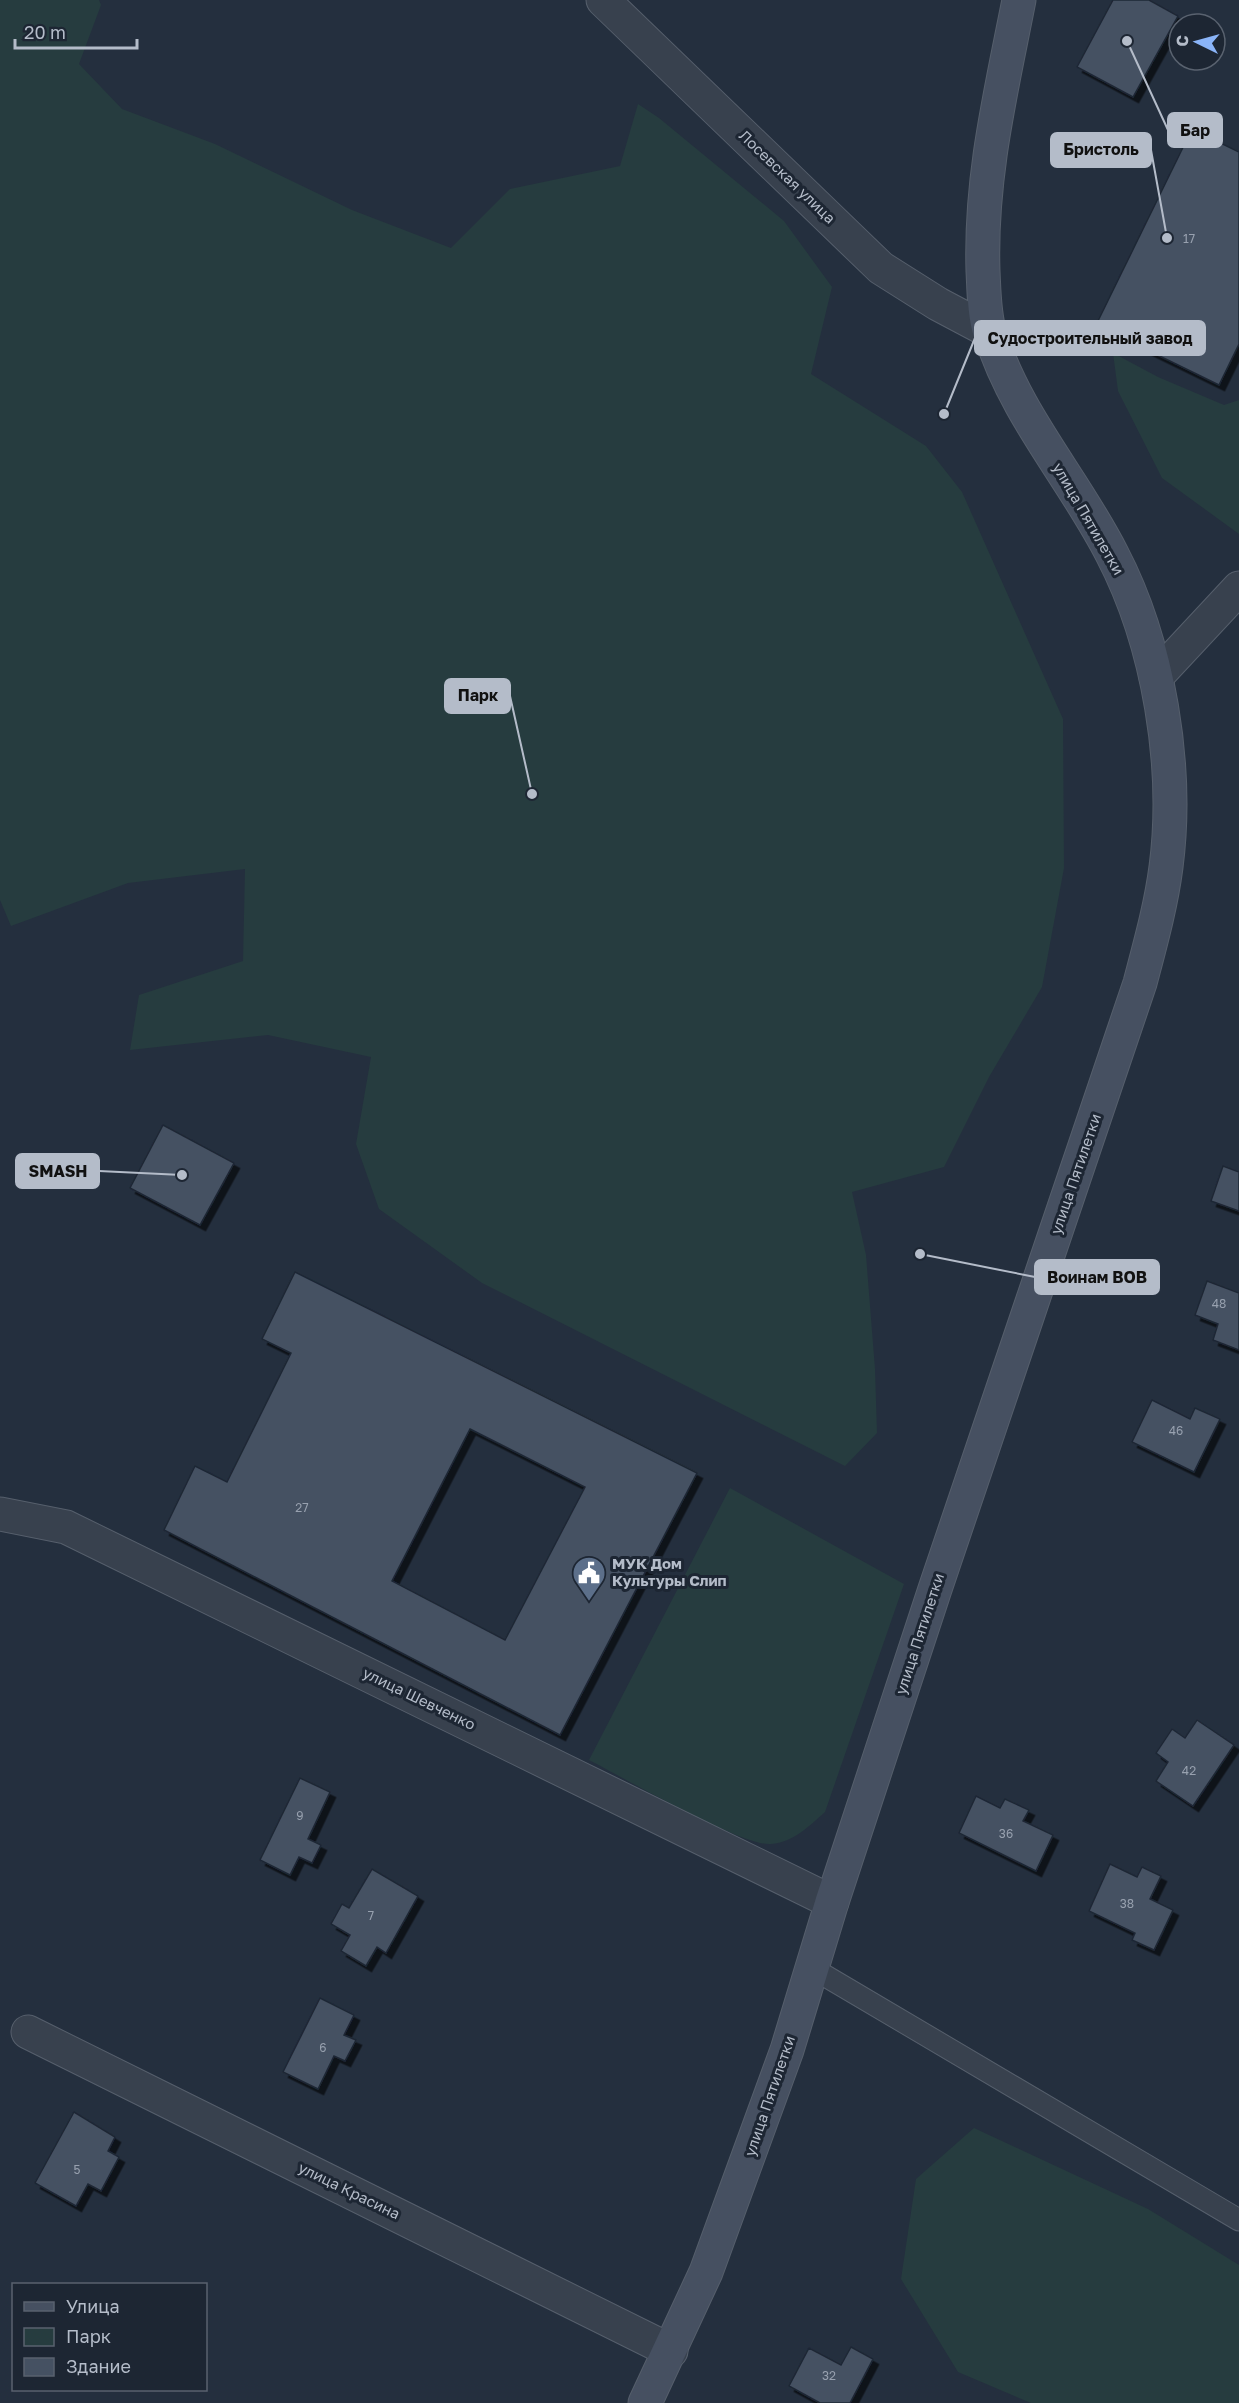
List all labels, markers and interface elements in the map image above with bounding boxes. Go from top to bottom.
scale bar [15,12,136,50]
north arrow [1167,12,1227,72]
text: 20 m [24,21,66,43]
text: С [1172,34,1193,47]
callout: Бар [1168,113,1222,147]
text: Бар [1180,120,1210,140]
street label: Лосевская улица [736,126,839,227]
callout: Бристоль [1051,133,1151,167]
text: Бристоль [1063,139,1139,159]
house number: 17 [1183,231,1195,246]
callout: Судостроительный завод [975,321,1205,355]
text: Судостроительный завод [987,328,1193,348]
street label: улица Пятилетки [1049,459,1128,578]
callout: Парк [445,679,510,713]
text: Парк [458,685,499,705]
street label: улица Пятилетки [1046,1111,1104,1236]
callout: SMASH [16,1154,99,1188]
text: SMASH [28,1161,88,1181]
callout: Воинам ВОВ [1035,1260,1159,1294]
text: Воинам ВОВ [1047,1267,1147,1287]
house number: 48 [1212,1296,1226,1311]
house number: 46 [1169,1423,1183,1438]
house number: 27 [295,1500,309,1515]
place label: МУК Дом Культуры Слип [612,1554,727,1589]
public building icon: МУК Дом Культуры Слип [571,1555,607,1602]
street label: улица Пятилетки [891,1571,947,1697]
street label: улица Шевченко [360,1663,479,1733]
house number: 42 [1182,1763,1196,1778]
house number: 9 [296,1808,304,1823]
house number: 36 [999,1826,1013,1841]
house number: 38 [1120,1896,1134,1911]
house number: 7 [368,1908,374,1923]
street label: улица Пятилетки [740,2033,798,2158]
house number: 6 [319,2040,327,2055]
street label: улица Красина [296,2158,403,2222]
house number: 5 [74,2162,81,2177]
legend [12,2283,207,2391]
text: Улица [66,2295,120,2317]
text: Парк [66,2325,111,2347]
text: Здание [66,2355,131,2377]
house number: 32 [822,2368,836,2383]

